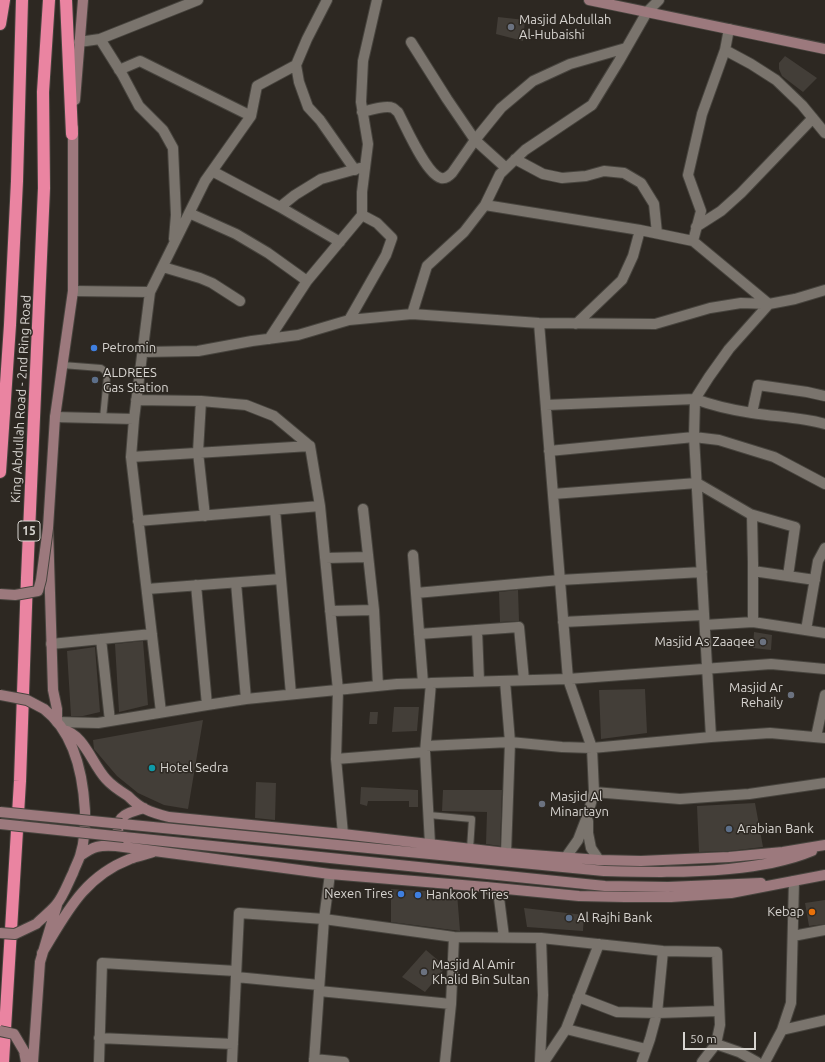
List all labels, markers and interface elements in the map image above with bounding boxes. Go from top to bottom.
place label: Masjid Abdullah Al-Hubaishi [519,12,612,43]
marker: Masjid Abdullah Al-Hubaishi [506,22,516,32]
street label: King Abdullah Road - 2nd Ring Road [8,295,34,503]
place label: Petromin [102,340,156,356]
marker: Petromin [89,343,99,353]
place label: ALDREES Gas Station [103,365,169,396]
marker: ALDREES Gas Station [90,375,100,385]
road number: 15 [18,521,40,541]
place label: Masjid As Zaaqee [655,634,755,650]
marker: Masjid As Zaaqee [758,637,768,647]
place label: Masjid Ar Rehaily [729,680,783,711]
marker: Masjid Ar Rehaily [786,690,796,700]
place label: Hotel Sedra [160,760,228,776]
marker: Hotel Sedra [147,763,157,773]
place label: Masjid Al Minartayn [550,789,609,820]
marker: Masjid Al Minartayn [537,799,547,809]
place label: Arabian Bank [737,821,814,837]
marker: Arabian Bank [724,824,734,834]
place label: Nexen Tires [324,886,393,902]
place label: Hankook Tires [426,887,509,903]
marker: Nexen Tires [396,889,406,899]
marker: Hankook Tires [413,890,423,900]
place label: Kebap [767,904,804,920]
marker: Kebap [807,907,817,917]
place label: Al Rajhi Bank [577,910,652,926]
marker: Al Rajhi Bank [564,913,574,923]
place label: Masjid Al Amir Khalid Bin Sultan [432,957,530,988]
marker: Masjid Al Amir Khalid Bin Sultan [419,967,429,977]
scale bar [685,1024,758,1050]
text: 50 m [690,1032,717,1045]

